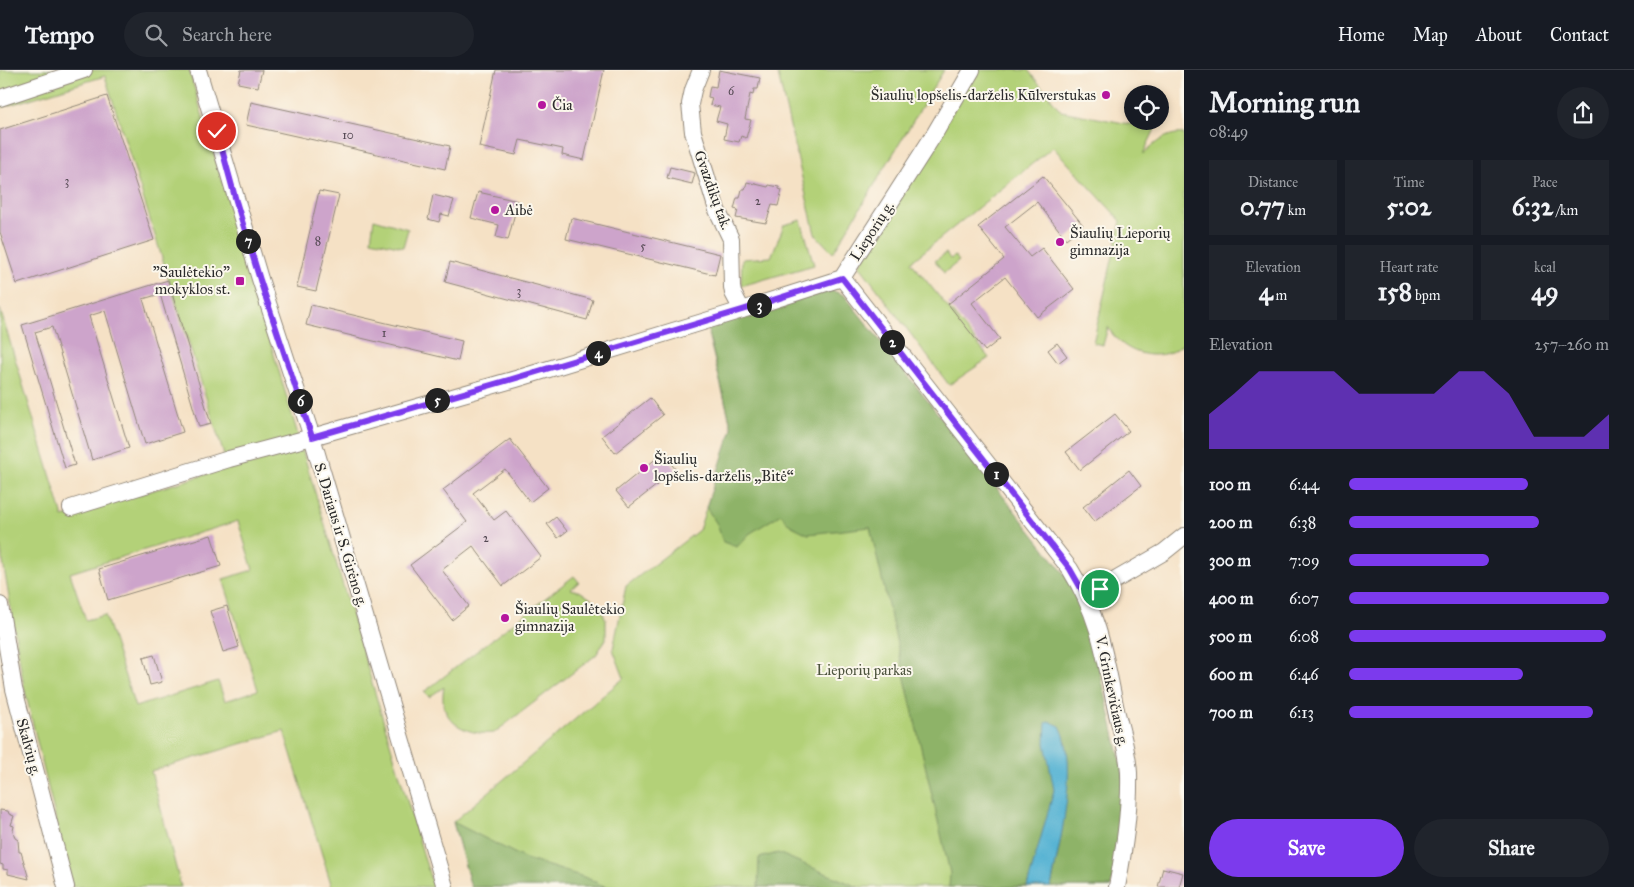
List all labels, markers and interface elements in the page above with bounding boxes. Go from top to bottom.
search box [124,12,474,57]
text: Tempo [25,20,94,50]
icon: search [142,21,170,49]
text: Search here [182,23,272,46]
text: Home [1338,24,1385,46]
text: Map [1413,24,1448,46]
text: About [1476,24,1522,46]
text: Contact [1550,24,1609,46]
house number: 6 [728,84,735,98]
place label: Šiaulių lopšelis-darželis Kūlverstukas [871,85,1096,104]
map controls [1124,85,1169,130]
button: locate [1124,85,1169,130]
text: Morning run [1209,85,1360,120]
button: share [1557,87,1609,139]
marker: Šiaulių lopšelis-darželis Kūlverstukas [1100,89,1112,101]
place label: Čia [552,95,573,114]
marker: Čia [536,99,548,111]
pin [196,110,238,152]
icon: check [203,117,231,145]
text: 08:49 [1209,122,1248,141]
house number: 10 [342,128,354,142]
street label: Gvazdikų tak. [690,148,736,232]
house number: 3 [65,174,70,188]
text: Distance [1248,174,1298,191]
text: Time [1394,174,1425,191]
text: Pace [1532,174,1558,191]
text: 0.77 [1240,191,1285,222]
text: 5:02 [1387,191,1431,222]
text: 6:32 [1512,191,1553,222]
house number: 2 [755,194,761,208]
street label: Lieporių g. [846,198,898,264]
place label: Aibė [504,201,533,219]
text: km [1285,202,1306,219]
text: /km [1553,202,1578,219]
marker: Aibė [489,204,501,216]
place label: Šiaulių Lieporių gimnazija [1070,223,1171,259]
pin: 7 [236,228,260,254]
text: 7 [245,233,252,250]
house number: 8 [315,234,321,248]
marker: Šiaulių Lieporių gimnazija [1054,236,1066,248]
house number: 5 [640,239,646,253]
text: Elevation [1245,259,1301,276]
text: Heart rate [1380,259,1438,276]
text: kcal [1534,259,1556,276]
place label: "Saulėtekio" mokyklos st. [153,263,230,298]
marker: "Saulėtekio" mokyklos st. [234,275,246,287]
text: 4 [1259,276,1273,307]
text: 158 [1377,276,1412,307]
text: 49 [1531,276,1559,307]
house number: 3 [517,284,522,298]
text: m [1273,287,1287,304]
text: bpm [1412,287,1441,304]
pin: 3 [746,292,772,318]
text: 3 [757,297,762,314]
house number: 1 [382,326,387,340]
pin: 2 [880,330,904,354]
text: 2 [889,334,896,351]
text: Elevation [1209,335,1273,354]
text: 257–260 m [1535,335,1609,354]
pin: 4 [586,340,610,366]
text: 4 [595,345,602,362]
pin: 6 [288,388,312,414]
pin: 5 [424,388,450,412]
text: 5 [434,392,441,409]
text: 6 [297,393,304,410]
place label: Šiaulių lopšelis-darželis „Bitė“ [654,449,794,485]
street label: S. Dariaus ir S. Girėno g. [311,461,371,609]
marker: Šiaulių lopšelis-darželis „Bitė“ [638,462,650,474]
pin: 1 [984,462,1008,486]
text: 1 [994,466,999,483]
text: 100 m [1209,475,1251,494]
text: 6:44 [1289,475,1319,494]
text: 200 m [1209,513,1252,532]
text: 6:38 [1289,513,1316,532]
house number: 2 [483,531,489,545]
text: 300 m [1209,551,1251,570]
text: 7:09 [1289,551,1319,570]
pin [1079,568,1121,610]
icon: arrive [1086,575,1114,603]
text: 400 m [1209,589,1253,608]
text: 6:07 [1289,589,1319,608]
place label: Šiaulių Saulėtekio gimnazija [515,599,625,635]
marker: Šiaulių Saulėtekio gimnazija [499,612,511,624]
text: 500 m [1209,627,1252,646]
text: 6:08 [1289,627,1319,646]
street label: V. Grinkevičiaus g. [1091,633,1133,748]
park label: Lieporių parkas [816,661,912,679]
text: 600 m [1209,665,1253,684]
text: 6:46 [1289,665,1318,684]
text: 700 m [1209,703,1253,722]
text: 6:13 [1289,703,1314,722]
street label: Skalvių g. [13,716,45,778]
button: Save [1209,819,1404,877]
button: Share [1414,819,1609,877]

